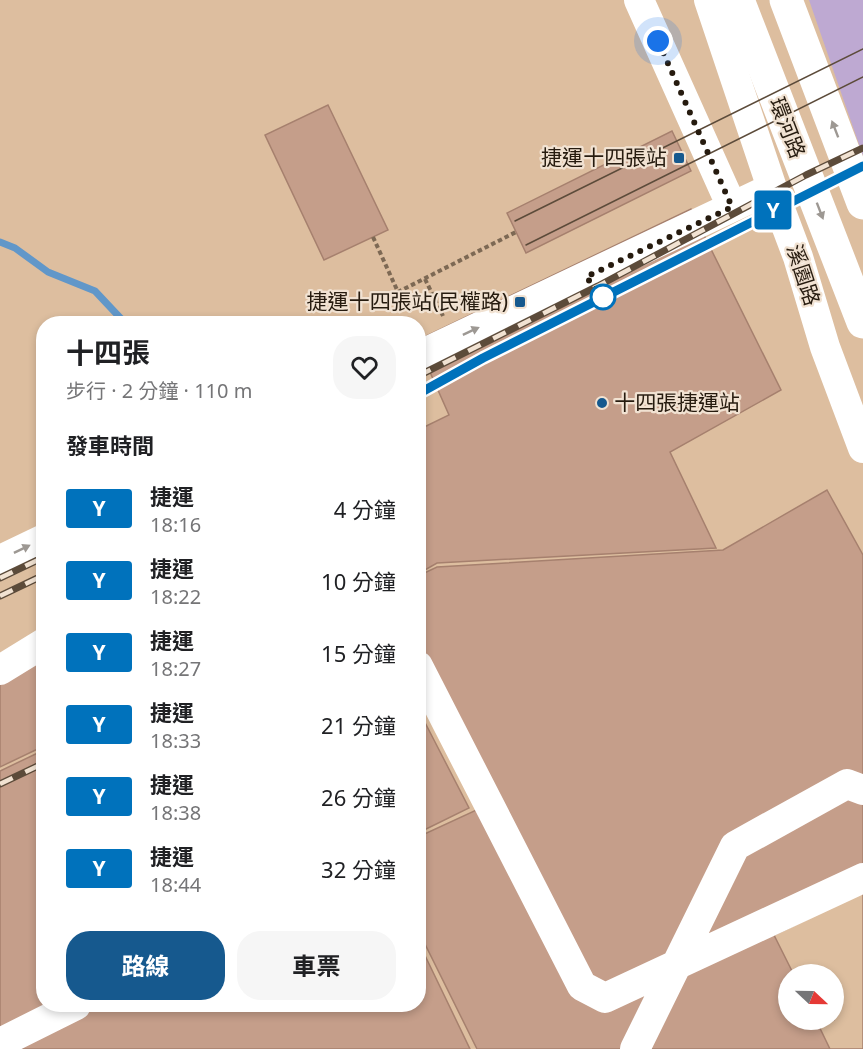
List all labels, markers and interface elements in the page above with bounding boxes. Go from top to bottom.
your location [643,26,673,56]
street label: 環河路 [764,93,812,162]
one-way arrow [830,120,839,138]
place label: 捷運十四張站 [541,143,667,171]
marker: 捷運十四張站 [672,151,686,165]
line badge: Y [754,190,792,230]
text: Y [766,196,780,224]
one-way arrow [816,202,825,220]
street label: 溪園路 [781,240,827,309]
unlabelled marker [590,284,616,310]
place label: 捷運十四張站(民權路) [306,287,508,315]
marker: 捷運十四張站(民權路) [513,295,527,309]
one-way arrow [463,327,480,336]
text: 十四張 [66,333,150,371]
button: heart [333,336,396,399]
text: 步行 · 2 分鐘 · 110 m [66,377,252,404]
place label: 十四張捷運站 [614,388,740,416]
marker: 十四張捷運站 [595,396,609,410]
text: 發車時間 [66,430,154,460]
text: 捷運 [150,481,194,511]
text: Y [92,494,106,522]
text: 4 分鐘 [334,494,396,524]
text: 18:16 [150,511,201,538]
one-way arrow [13,545,30,554]
text: 捷運 [150,553,194,583]
text: Y [92,566,106,594]
text: 10 分鐘 [321,566,396,596]
text: 18:22 [150,583,201,610]
text: 捷運 [150,625,194,655]
text: Y [92,638,106,666]
text: 15 分鐘 [321,638,396,668]
text: 18:27 [150,655,201,682]
text: 捷運 [150,697,194,727]
text: Y [92,710,106,738]
text: 21 分鐘 [321,710,396,740]
text: 18:33 [150,727,201,754]
text: 捷運 [150,769,194,799]
text: Y [92,782,106,810]
text: 26 分鐘 [321,782,396,812]
text: 18:38 [150,799,201,826]
text: 捷運 [150,841,194,871]
text: Y [92,854,106,882]
text: 32 分鐘 [321,854,396,884]
text: 18:44 [150,871,201,898]
button: 路線 [66,931,225,1000]
button: 車票 [237,931,396,1000]
north arrow [778,964,844,1030]
map controls [778,964,844,1030]

